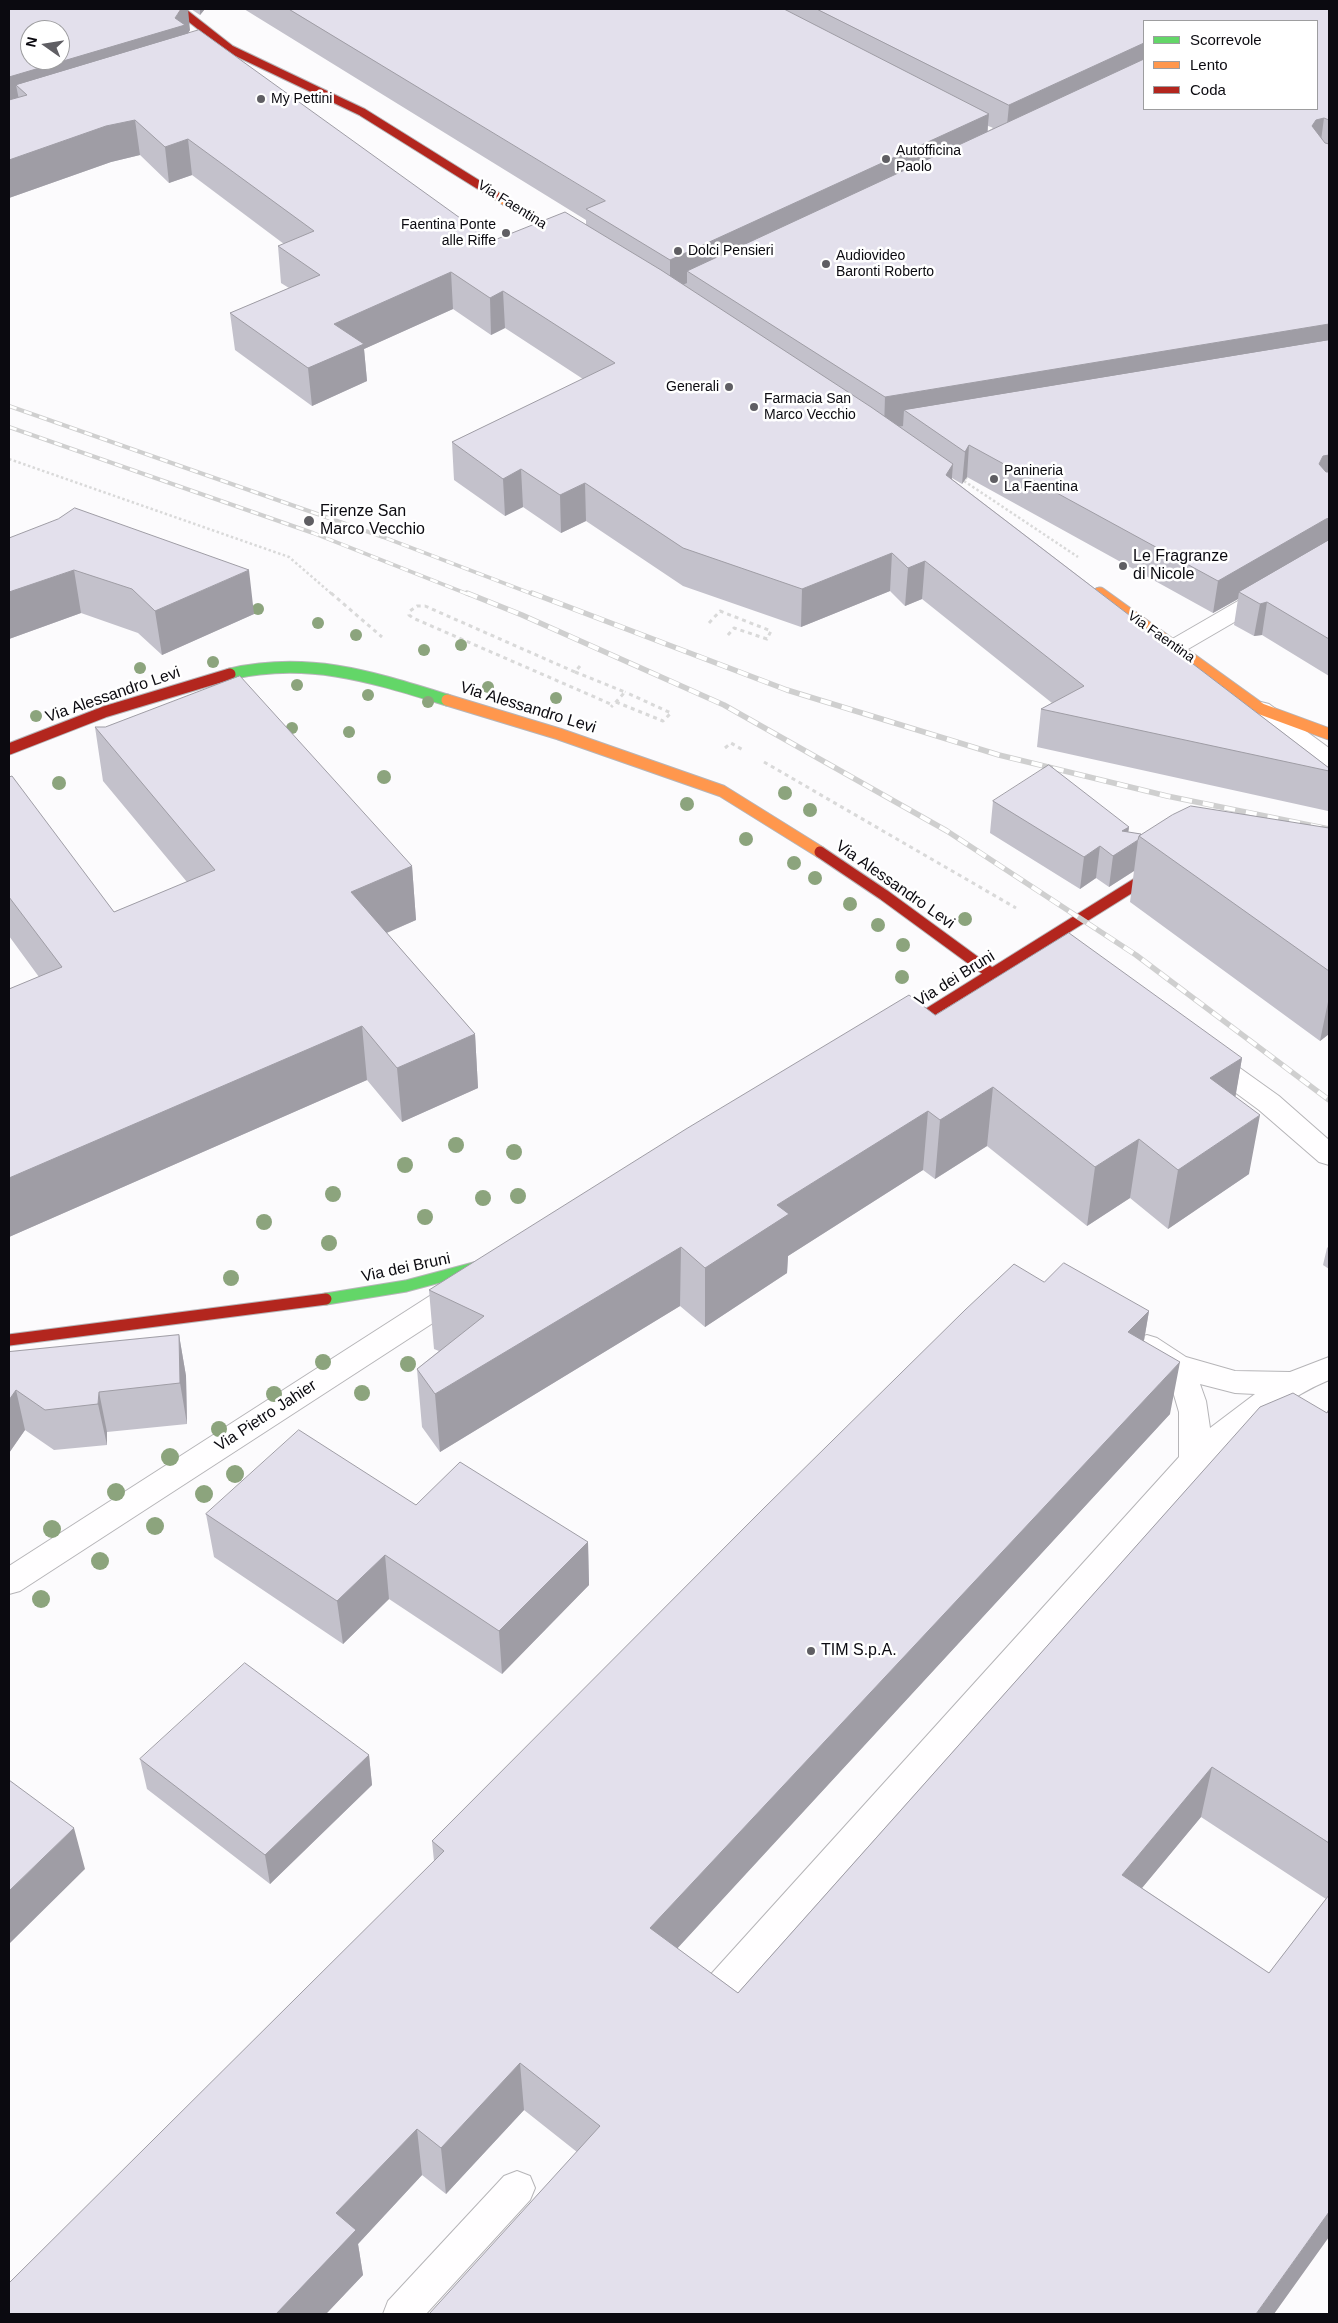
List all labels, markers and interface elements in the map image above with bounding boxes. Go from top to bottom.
north arrow [20,20,70,70]
legend [1143,20,1318,110]
text: Scorrevole [1190,31,1262,48]
text: N [22,35,40,49]
text: Lento [1190,56,1228,73]
text: Coda [1190,81,1226,98]
place label: My Pettini [271,91,332,107]
marker: My Pettini [255,93,267,105]
place label: Autofficina Paolo [896,143,961,176]
marker: Autofficina Paolo [880,153,892,165]
street label: Via Faentina [474,177,550,233]
place label: Faentina Ponte alle Riffe [401,217,496,250]
marker: Faentina Ponte alle Riffe [500,227,512,239]
place label: Dolci Pensieri [688,243,774,259]
marker: Dolci Pensieri [672,245,684,257]
place label: Audiovideo Baronti Roberto [836,248,934,280]
marker: Audiovideo Baronti Roberto [820,258,832,270]
place label: Generali [666,379,719,395]
marker: Generali [723,381,735,393]
place label: Farmacia San Marco Vecchio [764,391,856,424]
marker: Farmacia San Marco Vecchio [748,401,760,413]
place label: Panineria La Faentina [1004,463,1078,496]
marker: Panineria La Faentina [988,473,1000,485]
place label: Firenze San Marco Vecchio [320,502,425,540]
marker: Firenze San Marco Vecchio [302,514,316,528]
place label: Le Fragranze di Nicole [1133,547,1228,585]
marker: Le Fragranze di Nicole [1117,560,1129,572]
street label: Via Faentina [1124,608,1198,666]
street label: Via Alessandro Levi [43,663,183,727]
street label: Via Alessandro Levi [458,678,598,738]
street label: Via Alessandro Levi [832,837,958,933]
street label: Via dei Bruni [912,947,998,1011]
street label: Via dei Bruni [360,1249,452,1287]
street label: Via Pietro Jahier [212,1376,320,1456]
place label: TIM S.p.A. [821,1641,897,1661]
marker: TIM S.p.A. [805,1645,817,1657]

